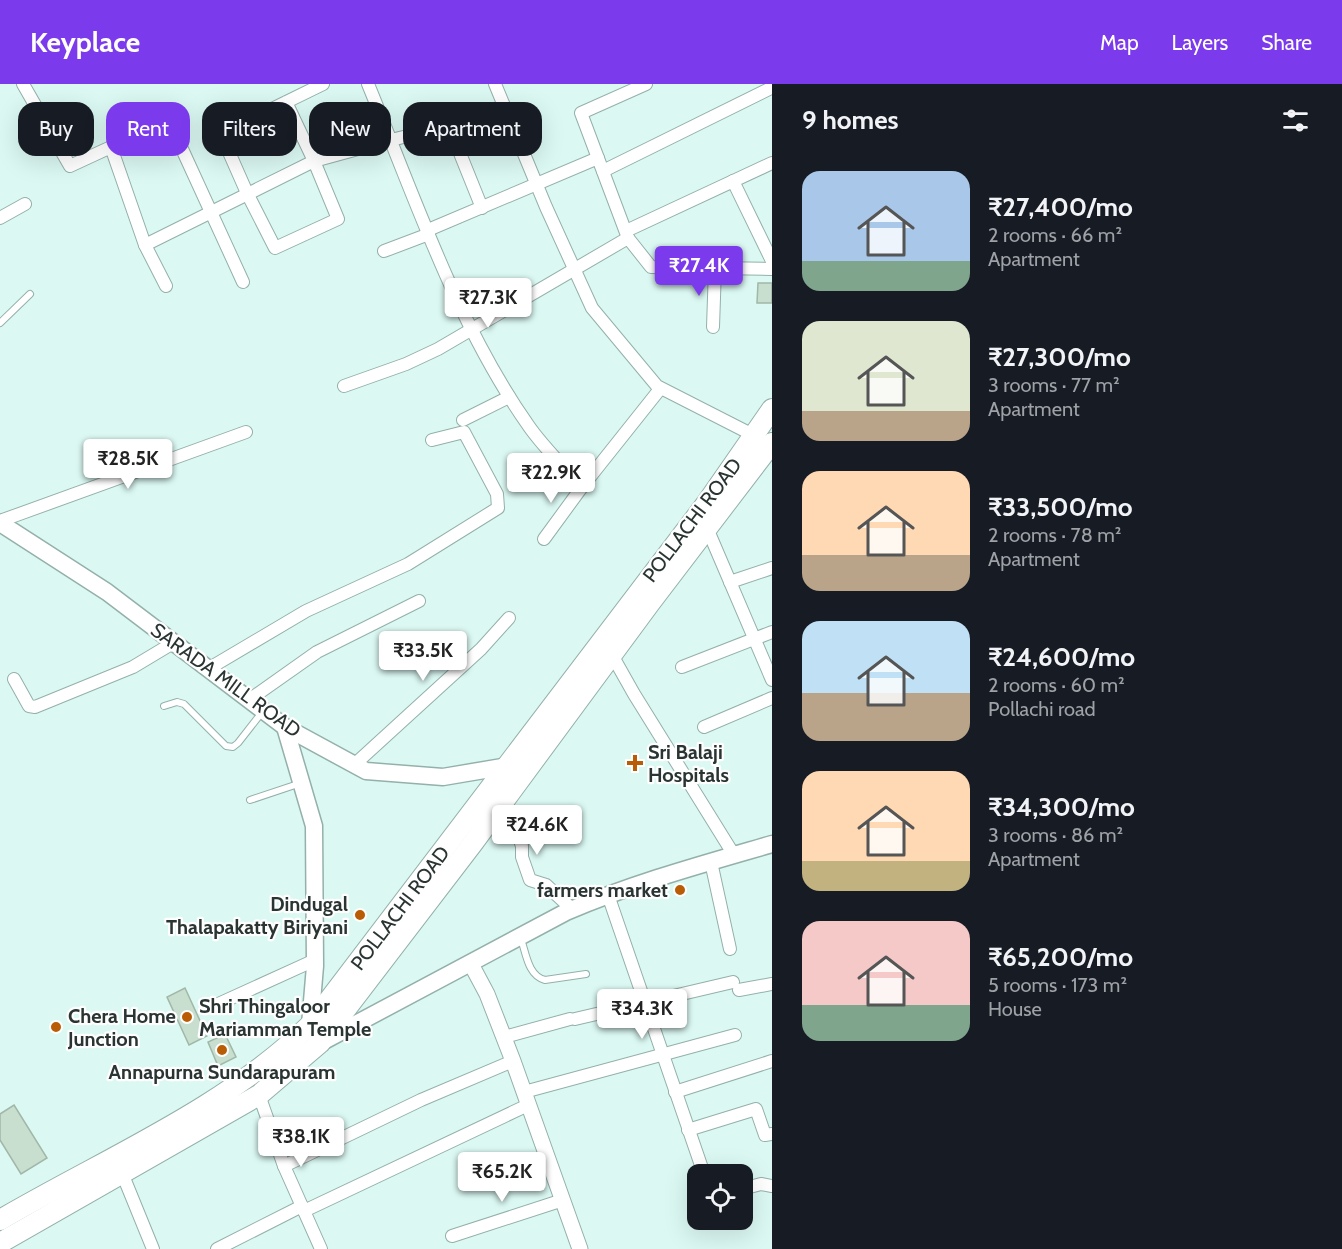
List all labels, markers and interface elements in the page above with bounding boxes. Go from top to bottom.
text: Keyplace [30,25,140,59]
text: Map [1100,30,1139,55]
text: Layers [1172,30,1228,55]
text: Share [1261,30,1312,55]
chip: Buy [18,102,94,156]
chip: Rent [106,102,190,156]
chip: Filters [202,102,297,156]
chip: New [309,102,391,156]
chip: Apartment [403,102,542,156]
text: 9 homes [802,104,899,136]
icon: filters [1279,104,1312,137]
text: ₹27,400/mo [988,191,1133,223]
icon: home [850,195,922,267]
text: 2 rooms · 66 m² [988,223,1122,247]
pin: ₹27.4K [650,246,748,297]
text: Apartment [988,247,1080,271]
text: ₹27.4K [669,253,729,277]
pin: ₹27.3K [439,278,537,329]
text: ₹27.3K [459,285,517,309]
text: ₹27,300/mo [988,341,1131,373]
icon: home [850,345,922,417]
text: 3 rooms · 77 m² [988,373,1120,397]
text: Apartment [988,397,1080,421]
pin: ₹28.5K [79,439,177,490]
text: ₹28.5K [97,446,159,470]
pin: ₹22.9K [502,453,600,504]
street label: POLLACHI ROAD [638,453,746,587]
text: ₹22.9K [521,460,581,484]
text: ₹33,500/mo [988,491,1133,523]
icon: home [850,495,922,567]
text: 2 rooms · 78 m² [988,523,1121,547]
text: Apartment [988,547,1080,571]
street label: SARADA MILL ROAD [146,618,306,742]
pin: ₹33.5K [374,631,472,682]
text: ₹33.5K [393,638,453,662]
text: ₹24,600/mo [988,641,1135,673]
icon: home [850,645,922,717]
text: 2 rooms · 60 m² [988,673,1125,697]
text: Pollachi road [988,697,1096,721]
place label: Sri Balaji Hospitals [648,740,729,787]
marker: Sri Balaji Hospitals [626,754,644,772]
text: ₹34,300/mo [988,791,1135,823]
icon: home [850,795,922,867]
pin: ₹24.6K [488,805,586,856]
text: ₹24.6K [506,812,568,836]
text: 3 rooms · 86 m² [988,823,1123,847]
street label: POLLACHI ROAD [346,841,454,975]
text: Apartment [988,847,1080,871]
place label: farmers market [537,878,668,902]
marker: farmers market [673,883,687,897]
place label: Dindugal Thalapakatty Biriyani [166,892,348,939]
marker: Dindugal Thalapakatty Biriyani [353,908,367,922]
text: ₹65,200/mo [988,941,1133,973]
icon: home [850,945,922,1017]
text: 5 rooms · 173 m² [988,973,1127,997]
pin: ₹34.3K [593,989,691,1040]
place label: Shri Thingaloor Mariamman Temple [199,994,371,1041]
text: ₹34.3K [611,996,673,1020]
text: House [988,997,1042,1021]
place label: Chera Home Junction [67,1004,176,1051]
marker: Shri Thingaloor Mariamman Temple [180,1010,194,1024]
marker: Chera Home Junction [49,1020,63,1034]
marker: Annapurna Sundarapuram [215,1043,229,1057]
place label: Annapurna Sundarapuram [109,1060,335,1084]
pin: ₹38.1K [252,1117,350,1168]
text: ₹38.1K [272,1124,330,1148]
pin: ₹65.2K [453,1152,551,1203]
text: ₹65.2K [472,1159,532,1183]
map controls [687,1164,753,1230]
button: locate [687,1164,753,1230]

